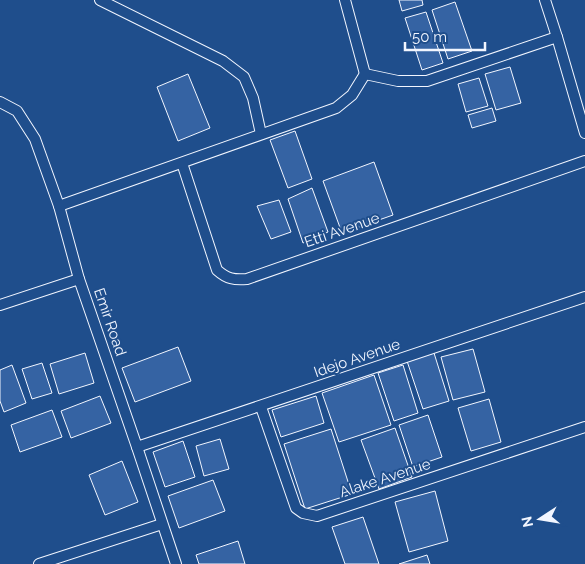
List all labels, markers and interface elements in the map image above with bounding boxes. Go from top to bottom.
scale bar [405,20,485,52]
text: 50 m [412,28,447,46]
street label: Etti Avenue [302,209,382,251]
street label: Emir Road [90,286,130,358]
street label: Idejo Avenue [311,335,403,381]
street label: Alake Avenue [337,455,433,501]
north arrow [515,494,565,544]
text: N [518,515,536,529]

